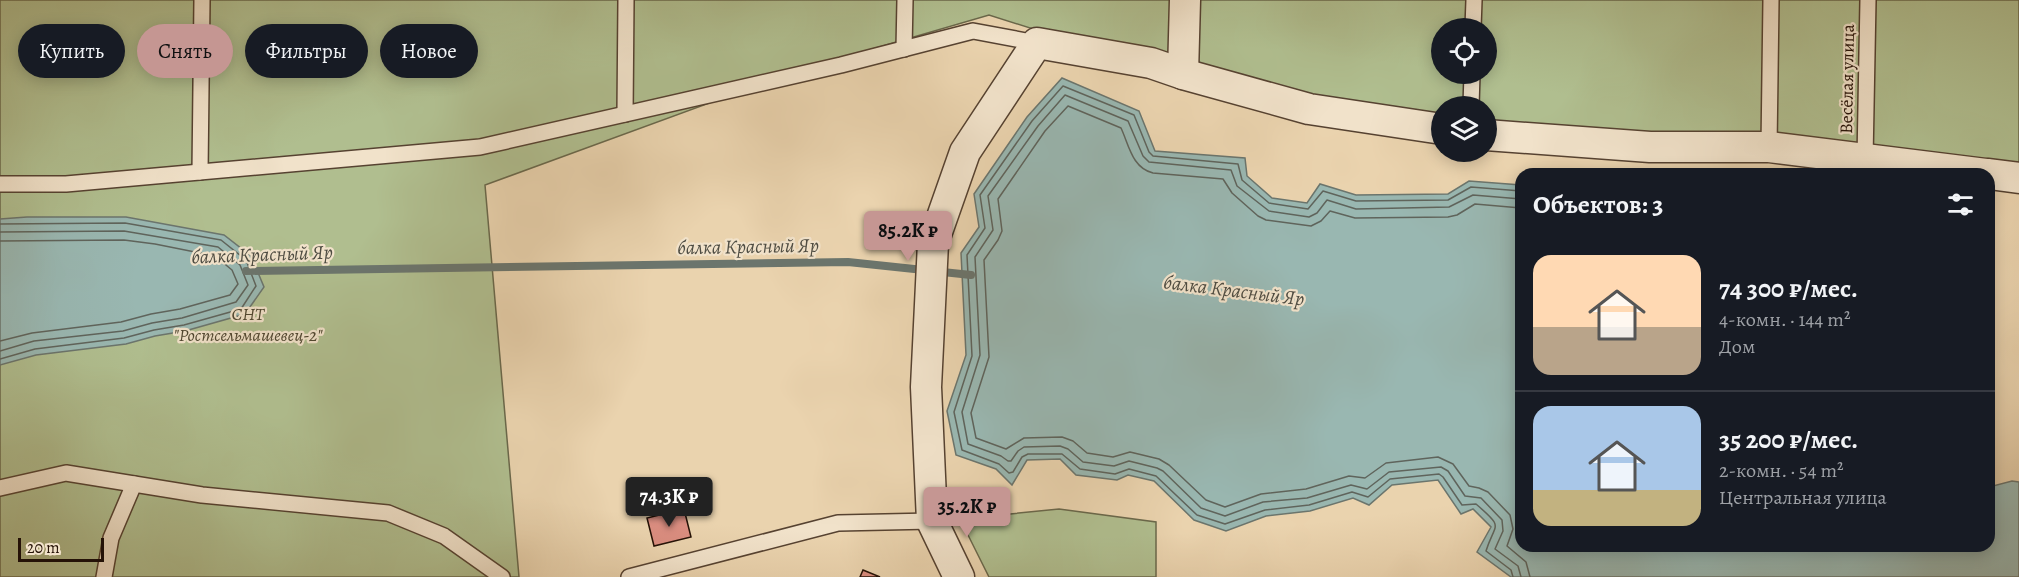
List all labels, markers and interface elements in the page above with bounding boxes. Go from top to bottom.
map controls [1431,18,1497,162]
button: locate [1431,18,1497,84]
street label: Весёлая улица [1834,23,1860,134]
chip: Купить [18,24,125,78]
chip: Снять [137,24,233,78]
chip: Фильтры [245,24,368,78]
chip: Новое [380,24,478,78]
button: layers [1431,96,1497,162]
text: Объектов: 3 [1533,187,1663,222]
icon: filters [1944,188,1977,221]
pin: 85.2K ₽ [853,211,963,262]
text: 85.2K ₽ [878,217,938,244]
water label: балка Красный Яр [677,232,819,261]
water label: балка Красный Яр [191,239,333,270]
water label: балка Красный Яр [1162,268,1306,313]
text: 74 300 ₽/мес. [1719,271,1858,306]
icon: home [1581,279,1653,351]
park label: СНТ "Ростсельмашевец-2" [173,302,323,347]
text: 4-комн. · 144 m² [1719,306,1851,333]
text: Дом [1719,333,1755,360]
text: 35 200 ₽/мес. [1719,422,1858,457]
icon: home [1581,430,1653,502]
text: 2-комн. · 54 m² [1719,457,1844,484]
pin: 74.3K ₽ [614,477,724,528]
text: 74.3K ₽ [640,483,698,510]
text: Центральная улица [1719,484,1887,511]
pin: 35.2K ₽ [912,487,1022,538]
text: 35.2K ₽ [937,493,997,520]
scale bar [18,535,104,562]
text: 20 m [27,537,60,559]

